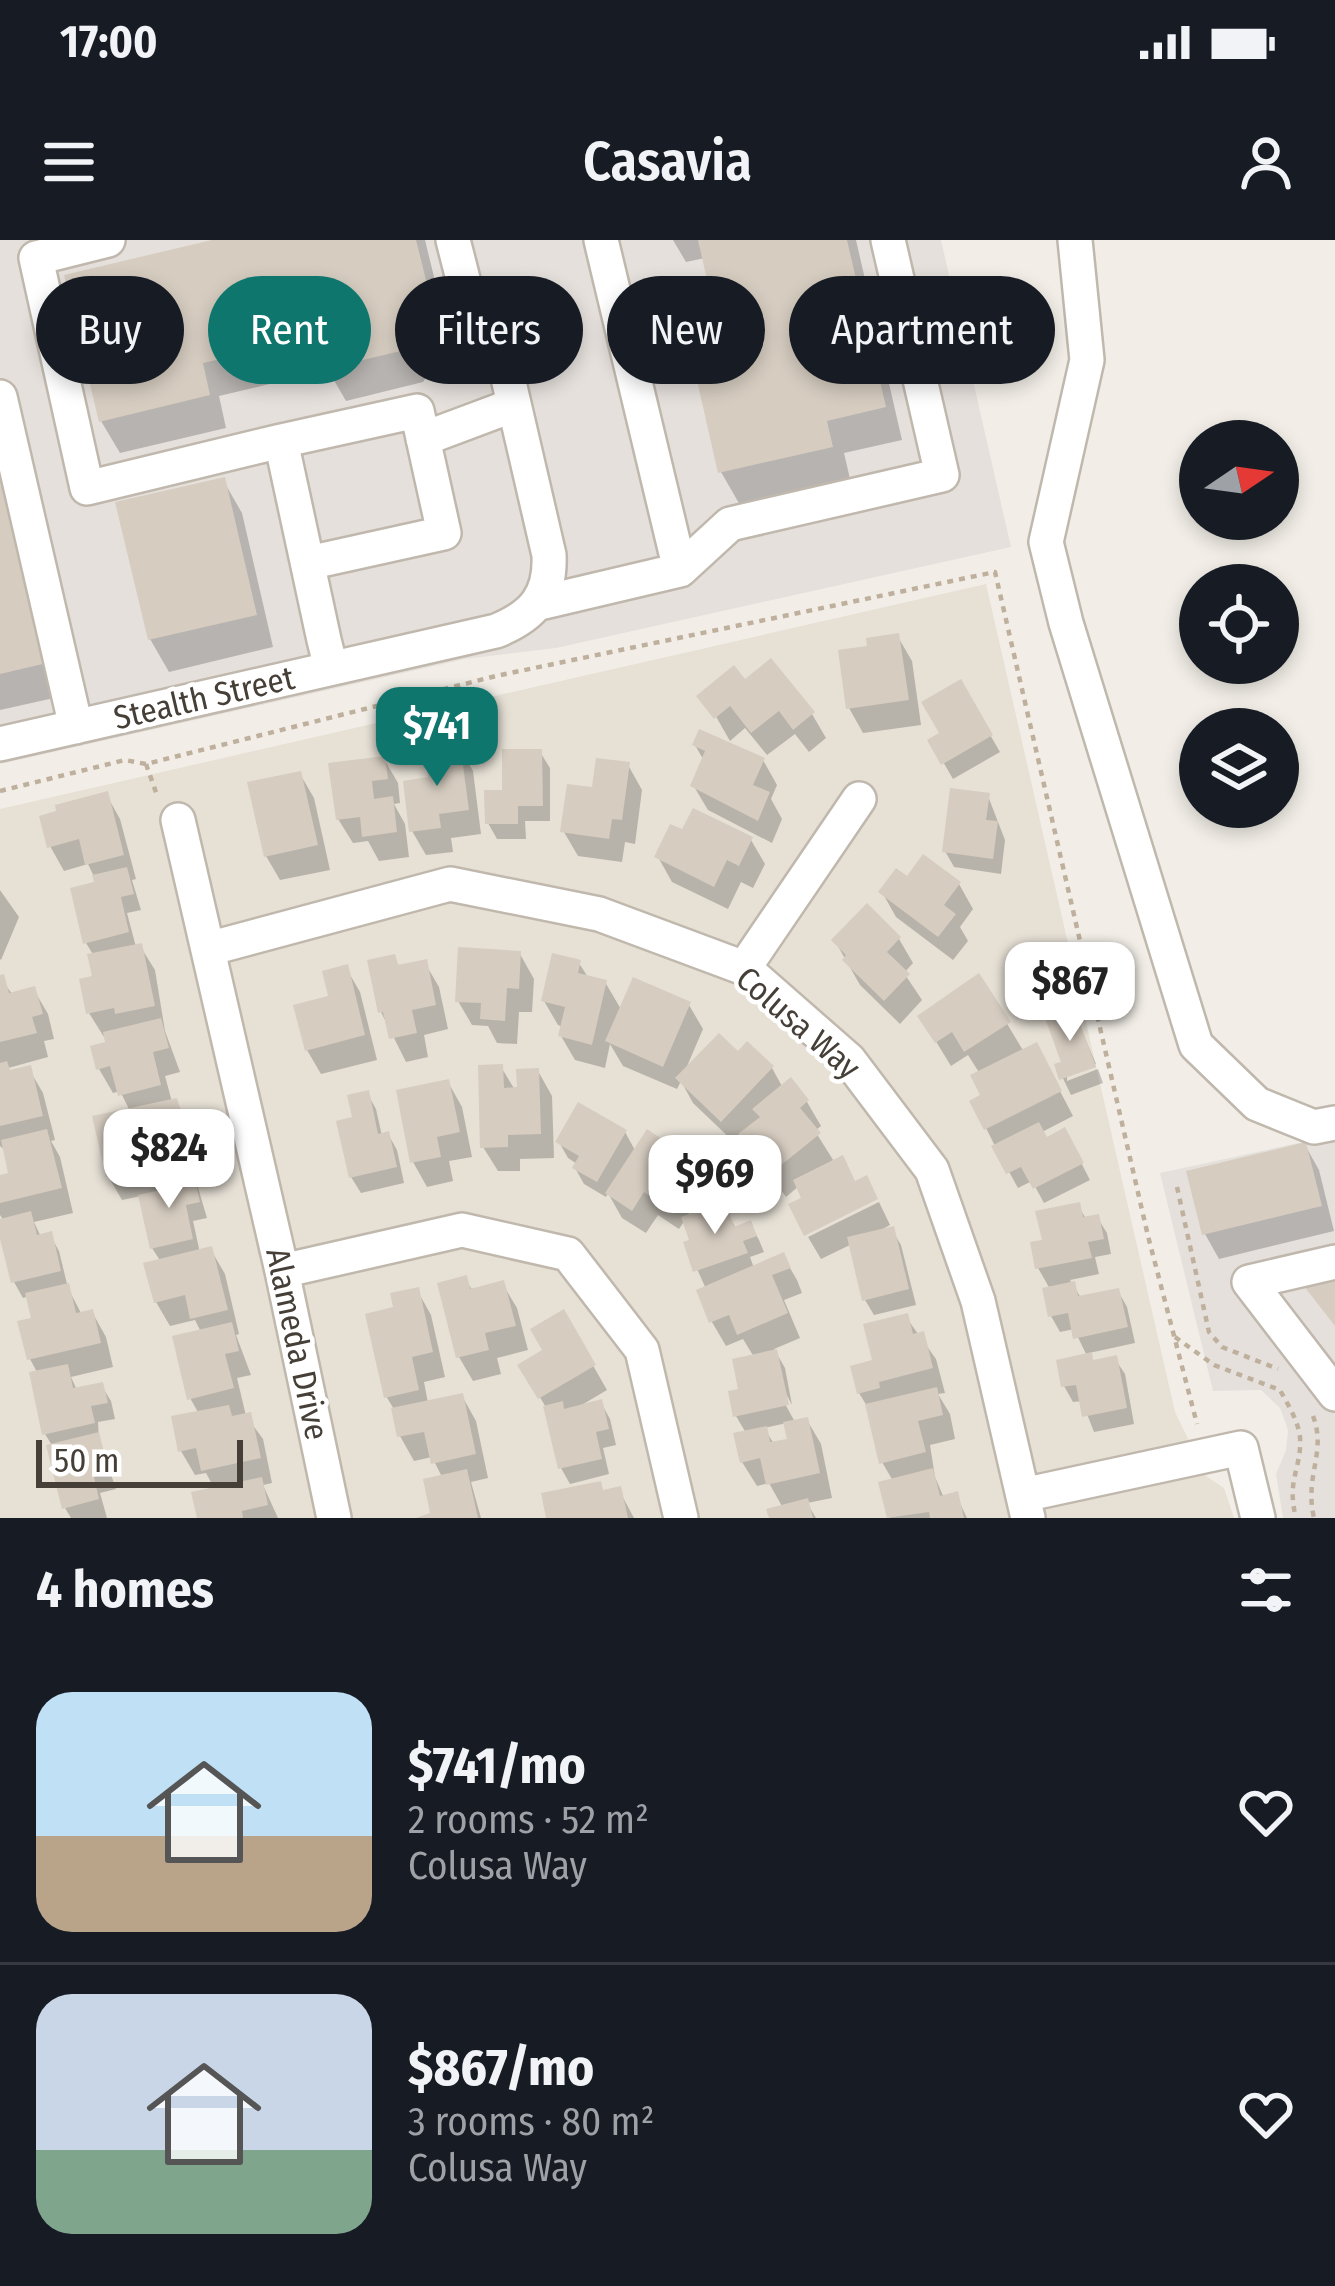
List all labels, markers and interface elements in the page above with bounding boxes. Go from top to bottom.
text: 17:00 [60,15,158,69]
icon: menu [36,129,102,195]
icon: person [1233,129,1299,195]
text: Casavia [583,130,752,194]
chip: Buy [36,276,184,384]
chip: Rent [208,276,371,384]
chip: Filters [395,276,583,384]
chip: New [607,276,765,384]
chip: Apartment [789,276,1055,384]
north arrow [1179,420,1299,540]
map controls [1179,420,1299,828]
button: locate [1179,564,1299,684]
street label: Stealth Street [110,658,298,738]
pin: $741 [366,687,508,789]
text: $741 [403,703,471,749]
button: layers [1179,708,1299,828]
pin: $867 [999,942,1141,1044]
street label: Colusa Way [728,958,868,1088]
text: $867 [1032,958,1108,1004]
pin: $824 [98,1109,240,1211]
text: $824 [130,1125,208,1171]
pin: $969 [644,1135,786,1237]
text: $969 [675,1151,755,1197]
street label: Alameda Drive [257,1244,337,1444]
scale bar [36,1434,243,1487]
text: 50 m [54,1441,119,1481]
icon: filters [1233,1557,1299,1623]
text: 4 homes [36,1559,214,1621]
text: $741/mo [408,1735,586,1797]
icon: home [132,1740,276,1884]
icon: heart [1233,1779,1299,1845]
text: 2 rooms · 52 m² [408,1797,649,1843]
text: Colusa Way [408,1843,587,1889]
text: $867/mo [408,2037,594,2099]
icon: home [132,2042,276,2186]
icon: heart [1233,2081,1299,2147]
text: 3 rooms · 80 m² [408,2099,654,2145]
text: Colusa Way [408,2145,587,2191]

